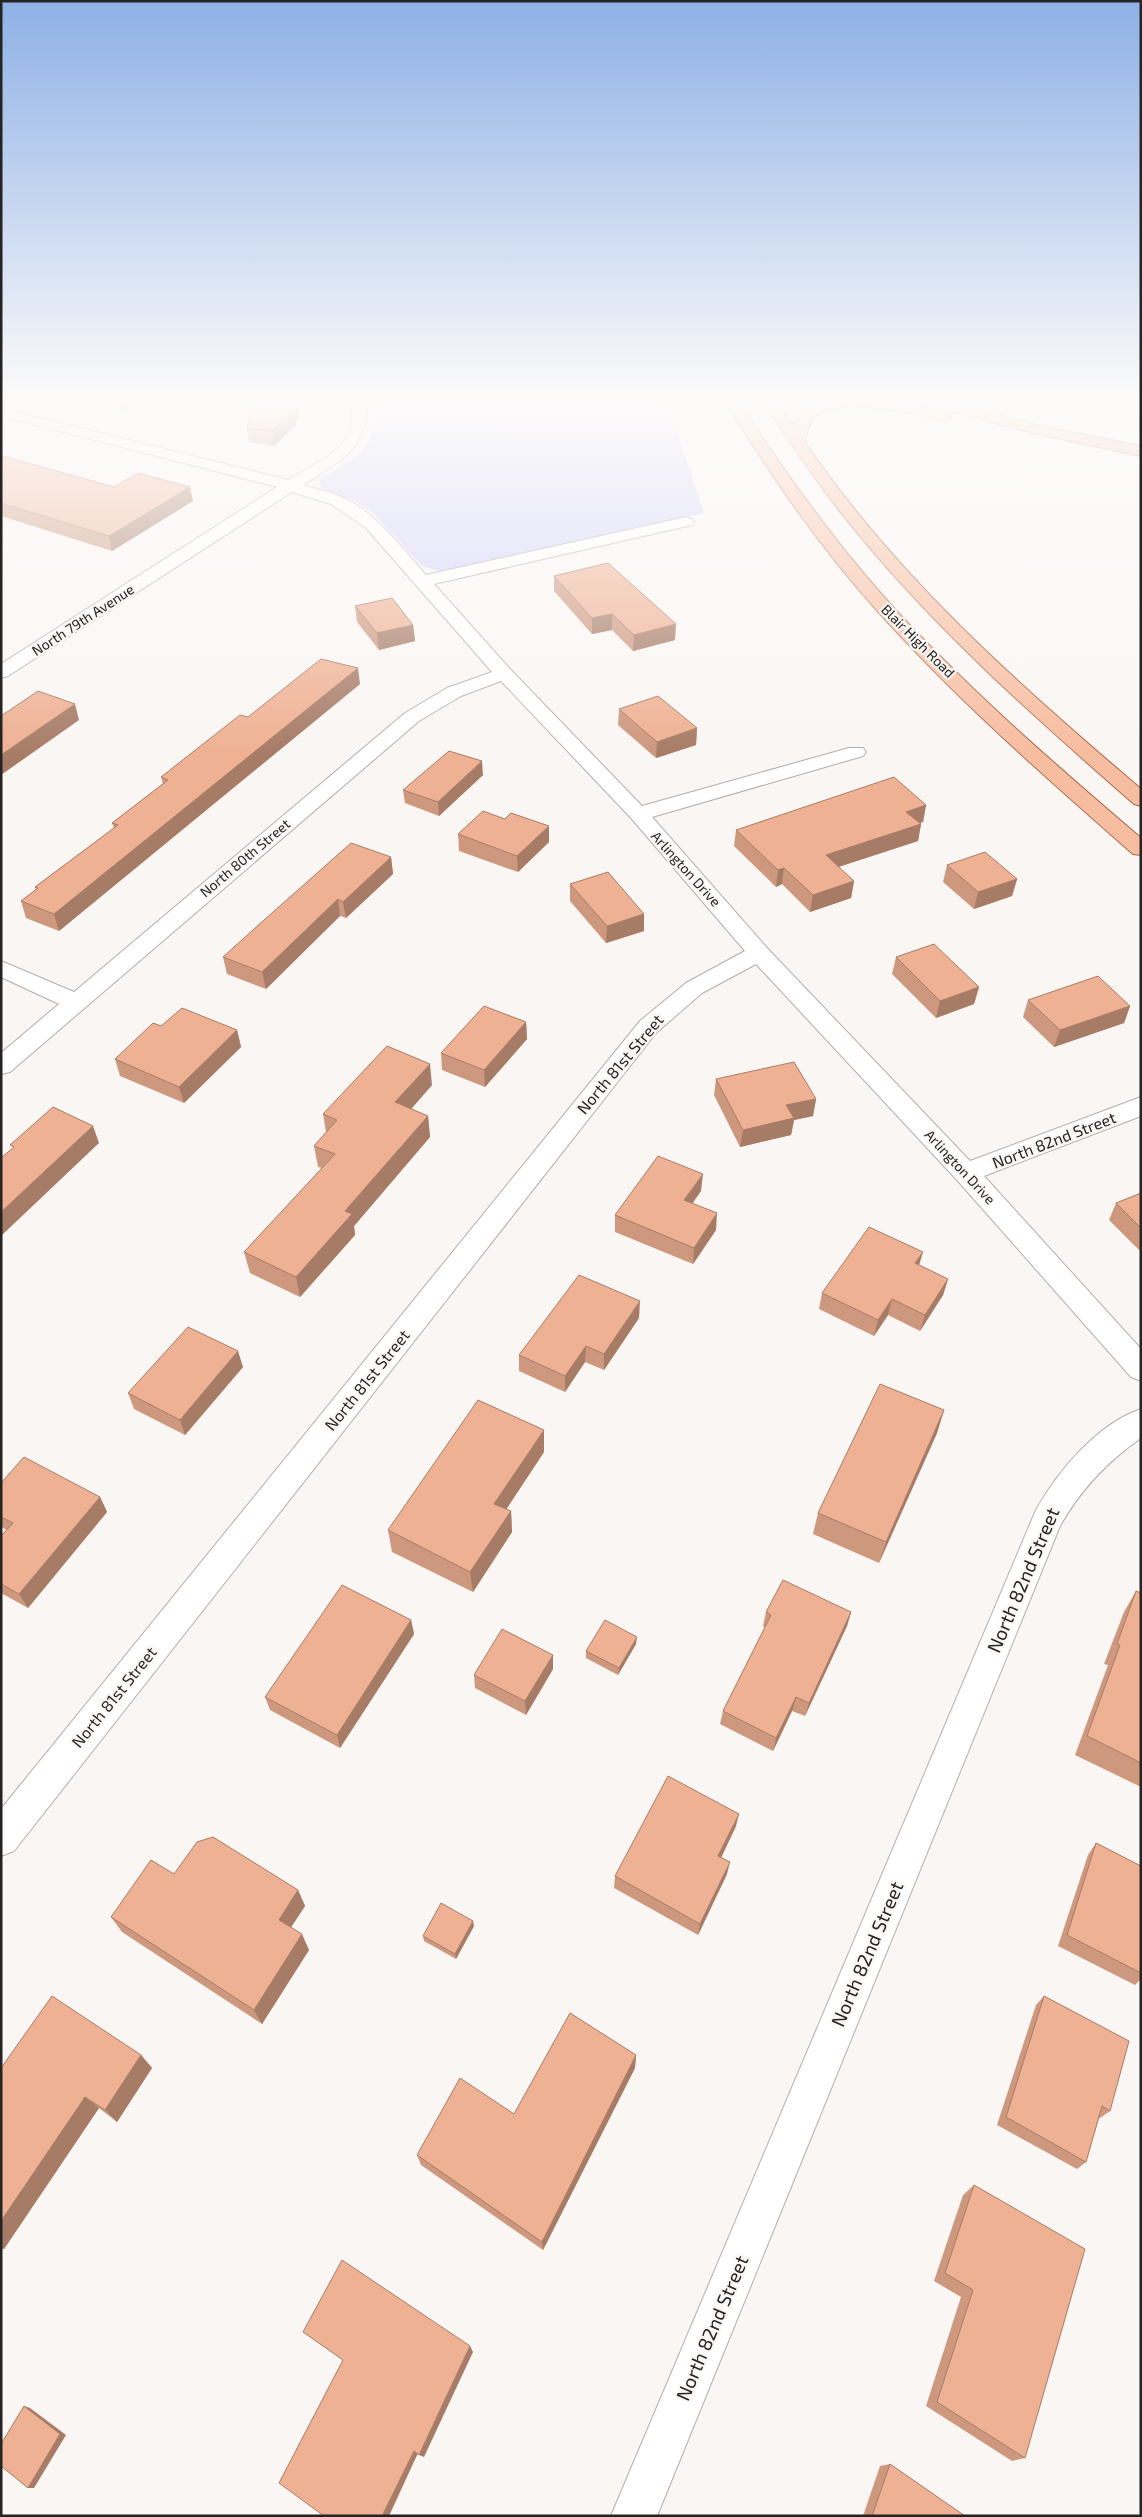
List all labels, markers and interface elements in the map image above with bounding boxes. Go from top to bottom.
street label: North 79th Avenue [28,580,137,659]
street label: Blair High Road [878,600,959,681]
street label: North 80th Street [196,815,293,900]
street label: Arlington Drive [648,827,725,910]
street label: North 81st Street [572,1010,667,1117]
street label: North 82nd Street [989,1107,1118,1172]
street label: Arlington Drive [922,1126,999,1207]
street label: North 81st Street [320,1325,413,1434]
street label: North 82nd Street [982,1504,1064,1656]
street label: North 81st Street [67,1642,160,1751]
street label: North 82nd Street [826,1878,908,2030]
street label: North 82nd Street [671,2252,753,2404]

